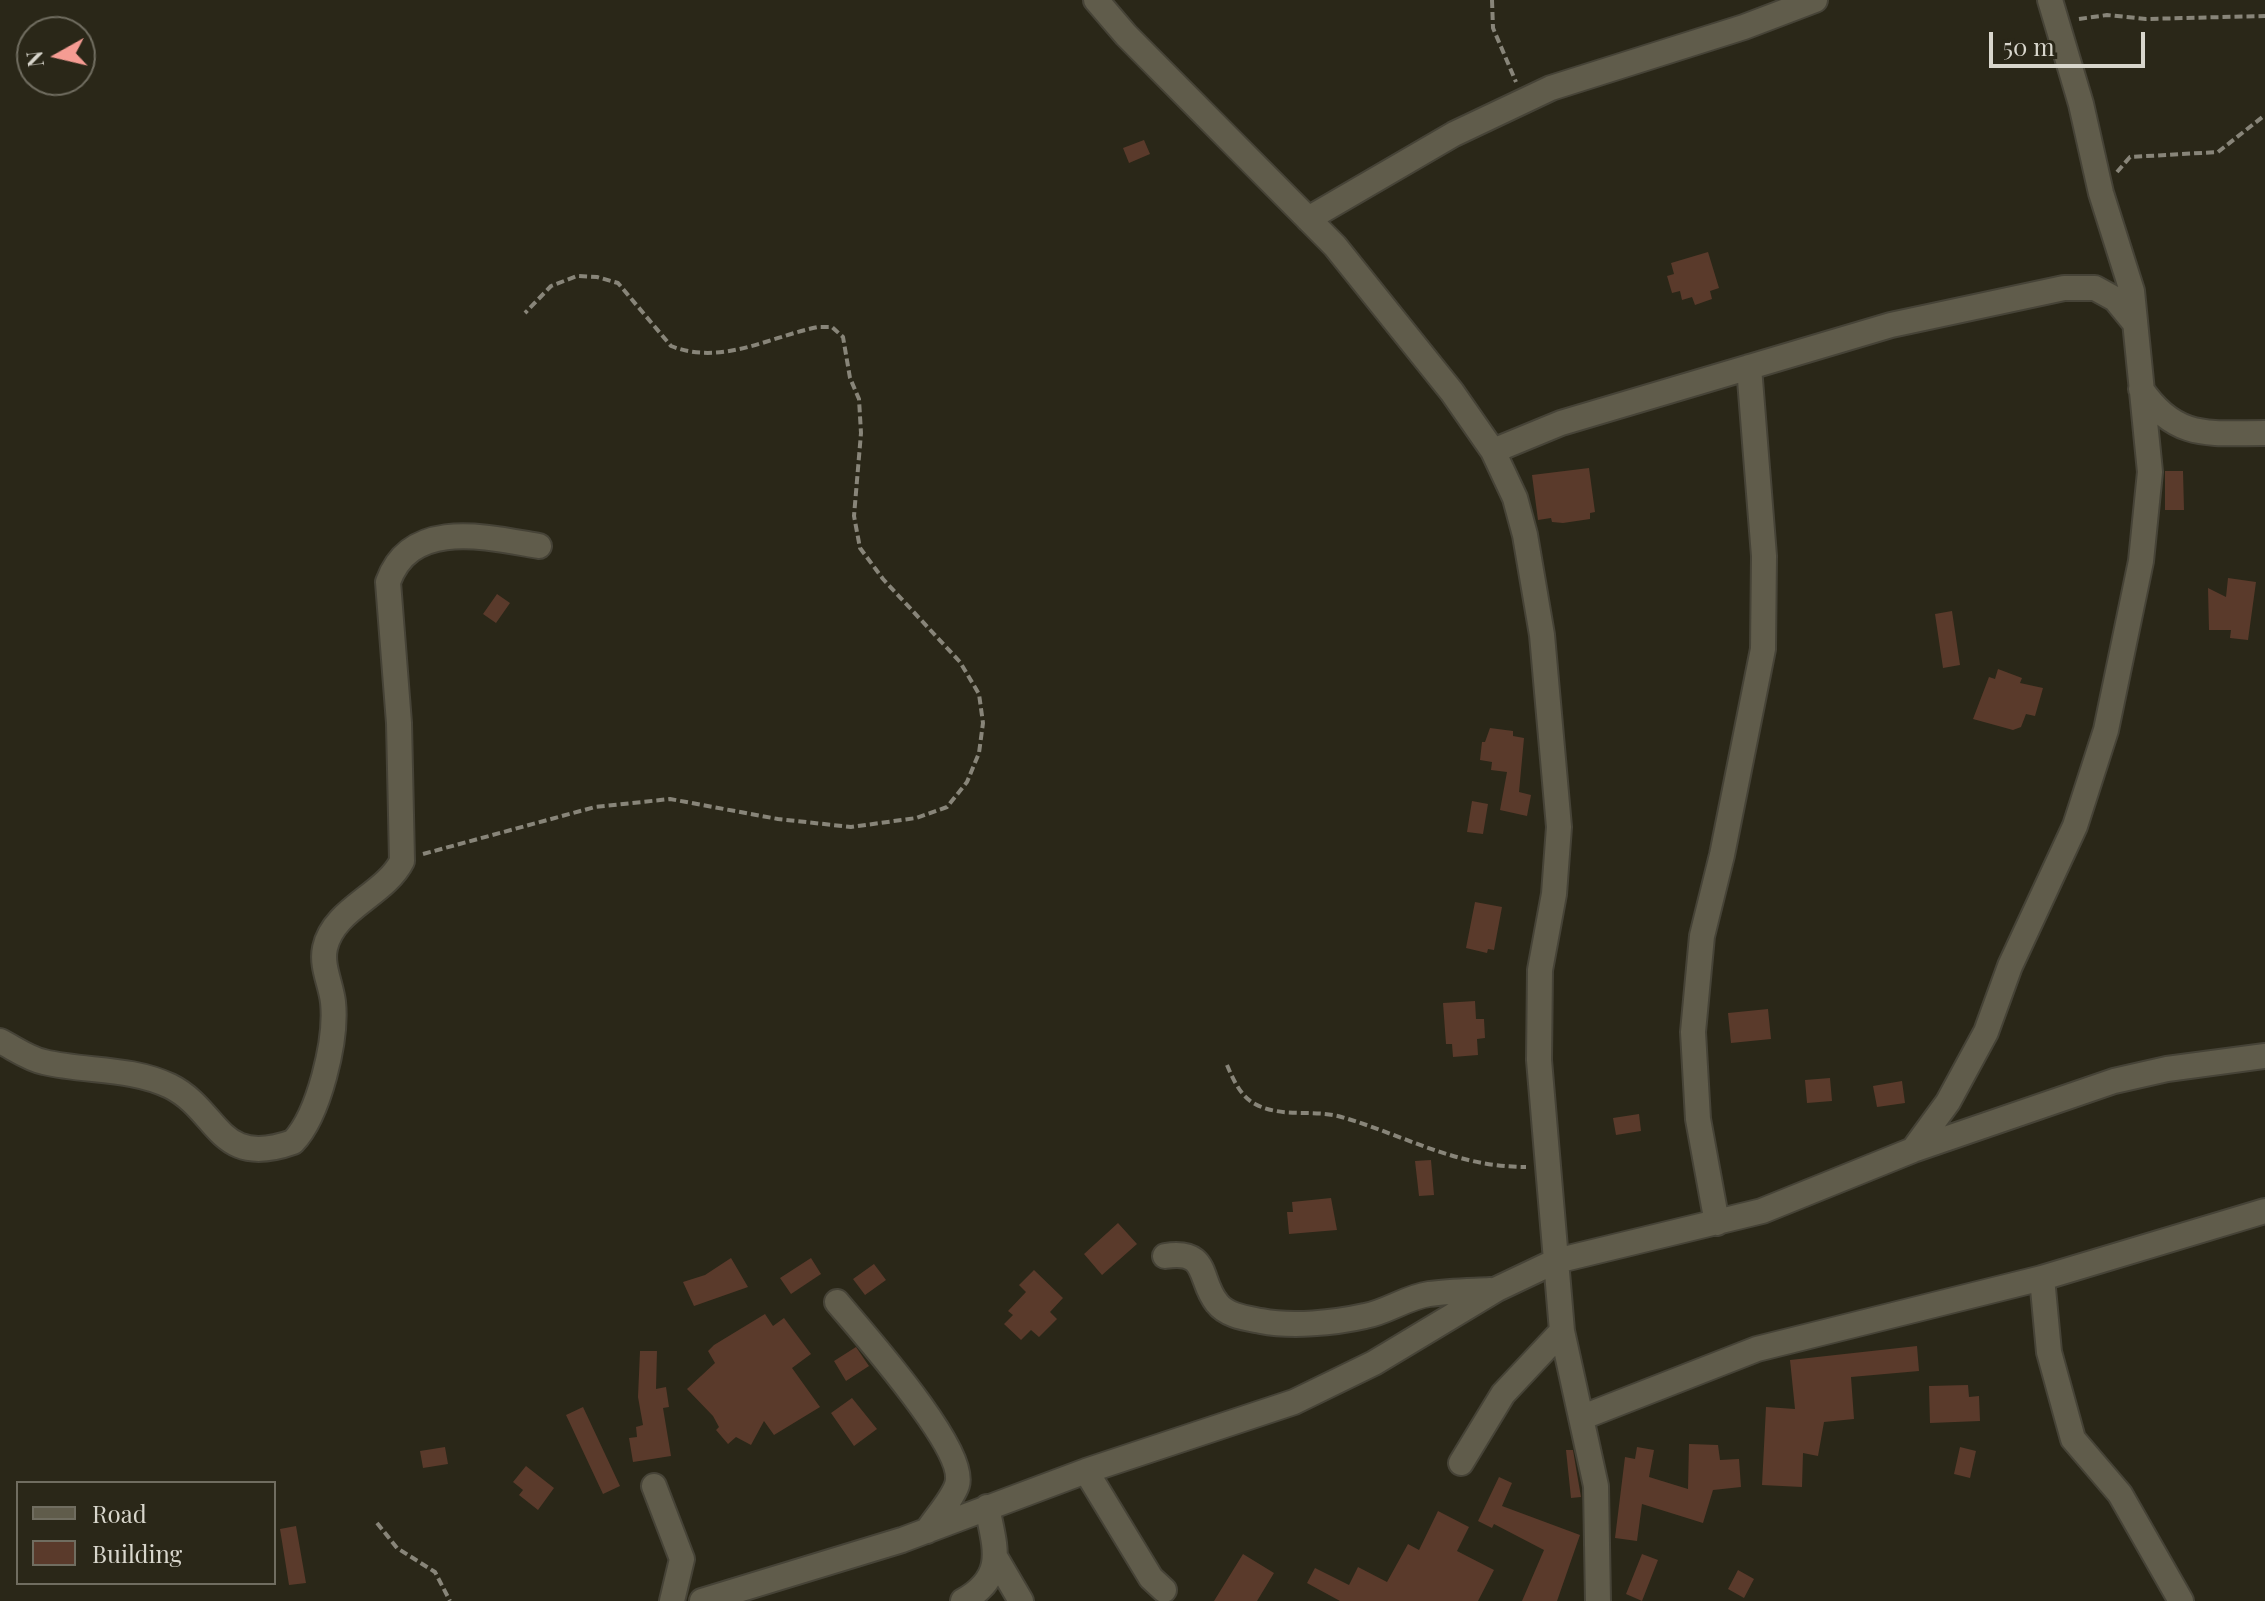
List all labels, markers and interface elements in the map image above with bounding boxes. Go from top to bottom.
north arrow [16,16,96,96]
scale bar [1993,16,2149,66]
text: 50 m [2003,30,2055,62]
text: N [18,49,50,69]
legend [16,1481,276,1585]
text: Road [92,1497,147,1529]
text: Building [92,1537,182,1569]

